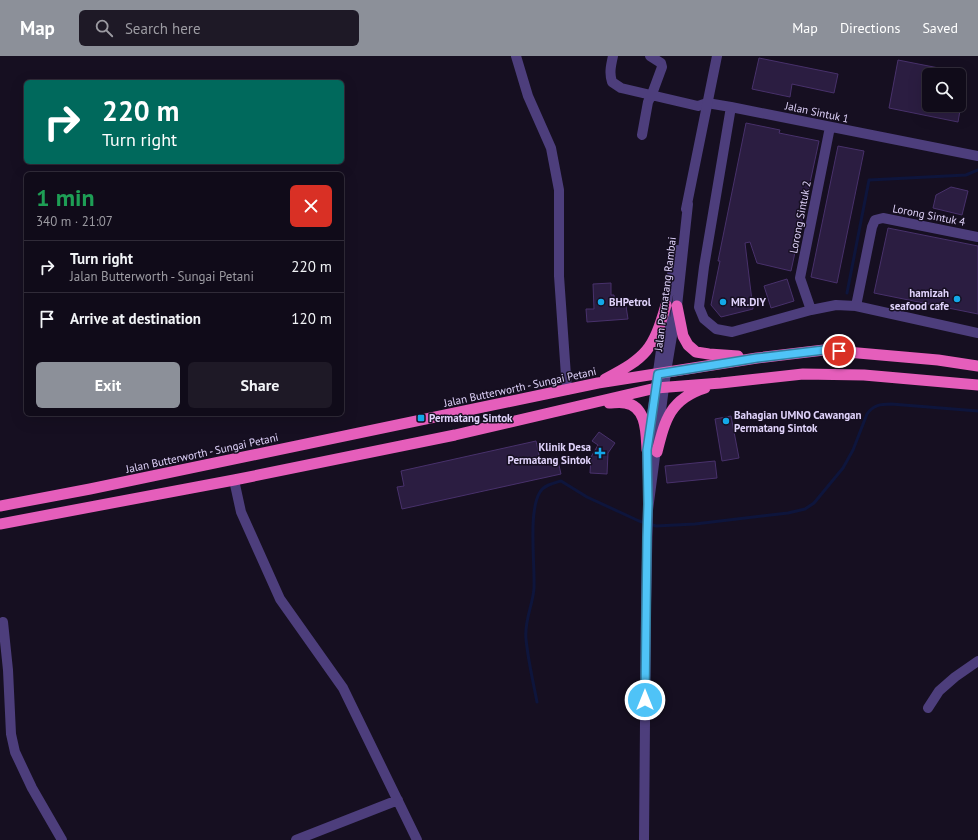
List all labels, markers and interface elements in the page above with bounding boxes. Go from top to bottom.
search box [79,10,359,46]
text: Map [20,16,55,40]
icon: search [93,17,115,39]
text: Search here [125,19,201,38]
text: Map [792,19,818,37]
text: Directions [840,19,900,37]
text: Saved [922,19,958,37]
map controls [922,68,966,112]
button: search [922,68,966,112]
text: 220 m [102,92,179,129]
icon: right [36,96,88,148]
street label: Jalan Sintuk 1 [783,98,850,126]
text: Turn right [102,128,177,151]
street label: Lorong Sintuk 2 [786,179,814,255]
text: 1 min [36,182,95,213]
button: close [290,185,332,227]
street label: Lorong Sintuk 4 [891,201,967,229]
text: 340 m · 21:07 [36,213,113,230]
street label: Jalan Permatang Rambai [651,236,679,353]
text: Turn right [70,249,133,268]
icon: right [36,256,58,278]
text: 220 m [291,257,332,276]
text: Jalan Butterworth - Sungai Petani [70,268,254,285]
place label: hamizah seafood cafe [890,286,949,313]
marker: hamizah seafood cafe [952,294,962,304]
place label: BHPetrol [609,295,652,309]
place label: MR.DIY [731,295,766,309]
marker: BHPetrol [596,297,606,307]
marker: MR.DIY [718,297,728,307]
icon: arrive [36,308,58,330]
text: Arrive at destination [70,309,201,328]
text: 120 m [291,309,332,328]
pin [822,334,856,368]
icon: arrive [828,340,850,362]
button: Exit [36,362,180,408]
button: Share [188,362,332,408]
street label: Jalan Butterworth - Sungai Petani [441,364,598,410]
place label: Bahagian UMNO Cawangan Permatang Sintok [734,408,862,435]
place label: Permatang Sintok [429,411,513,425]
marker: Permatang Sintok [416,413,426,423]
marker: Bahagian UMNO Cawangan Permatang Sintok [721,416,731,426]
street label: Jalan Butterworth - Sungai Petani [123,430,280,476]
place label: Klinik Desa Permatang Sintok [507,440,592,467]
marker: Klinik Desa Permatang Sintok [594,447,606,459]
position arrow [624,679,666,721]

